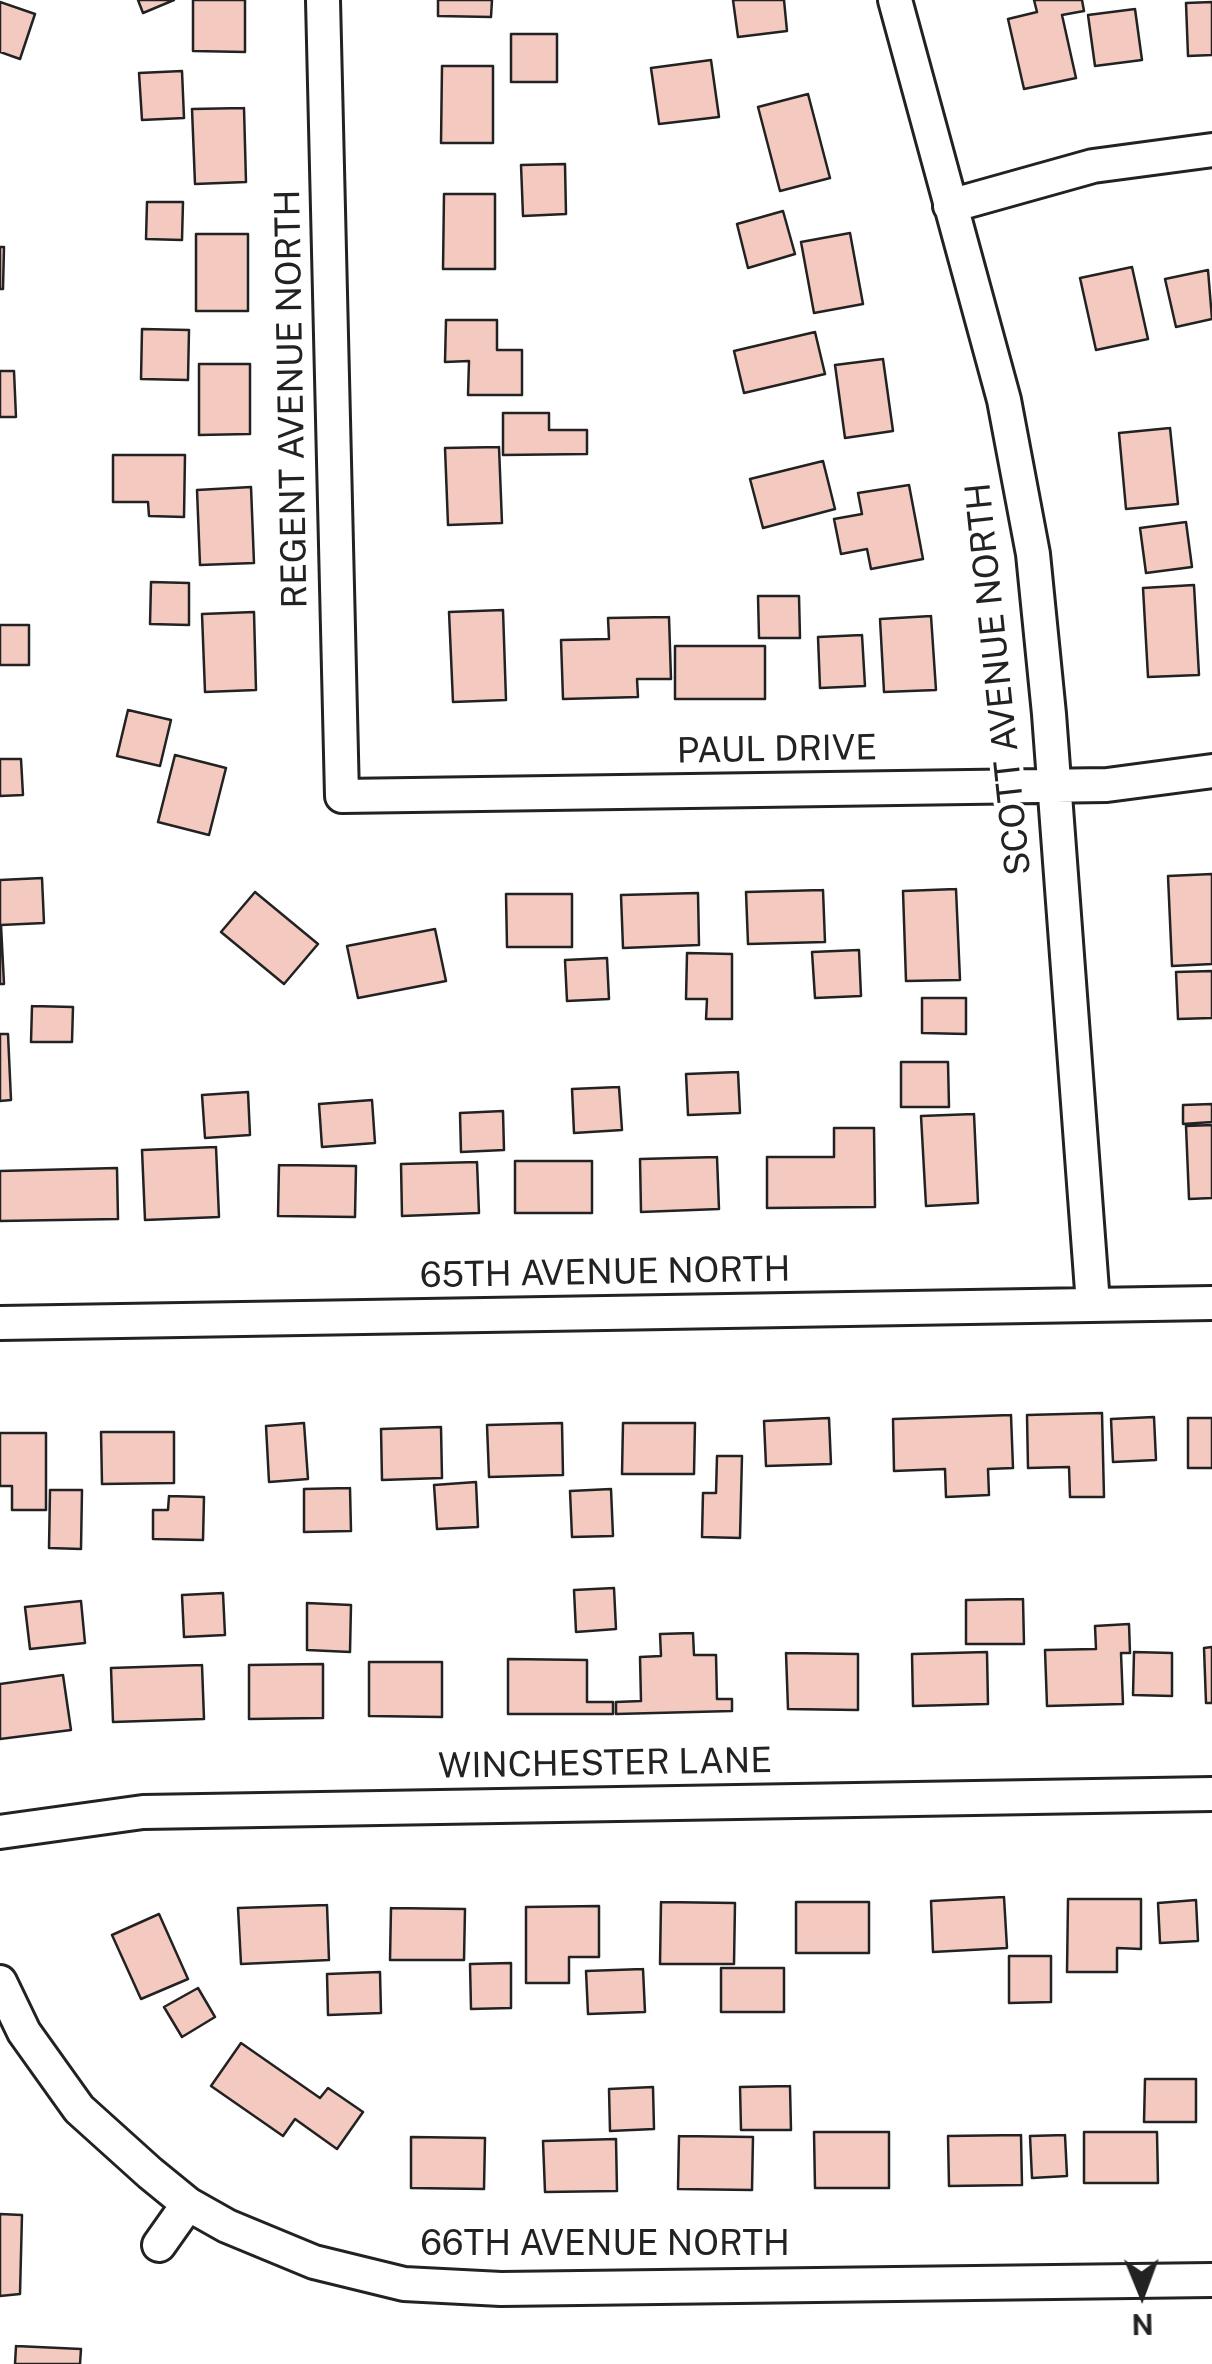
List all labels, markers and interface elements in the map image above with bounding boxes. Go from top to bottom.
street label: REGENT AVENUE NORTH [267,189,317,609]
street label: SCOTT AVENUE NORTH [958,481,1040,877]
street label: PAUL DRIVE [677,727,877,773]
street label: 65TH AVENUE NORTH [419,1249,791,1297]
street label: WINCHESTER LANE [438,1740,772,1788]
street label: 66TH AVENUE NORTH [420,2223,790,2265]
north arrow [1092,2244,1192,2344]
text: N [1131,2308,1154,2341]

